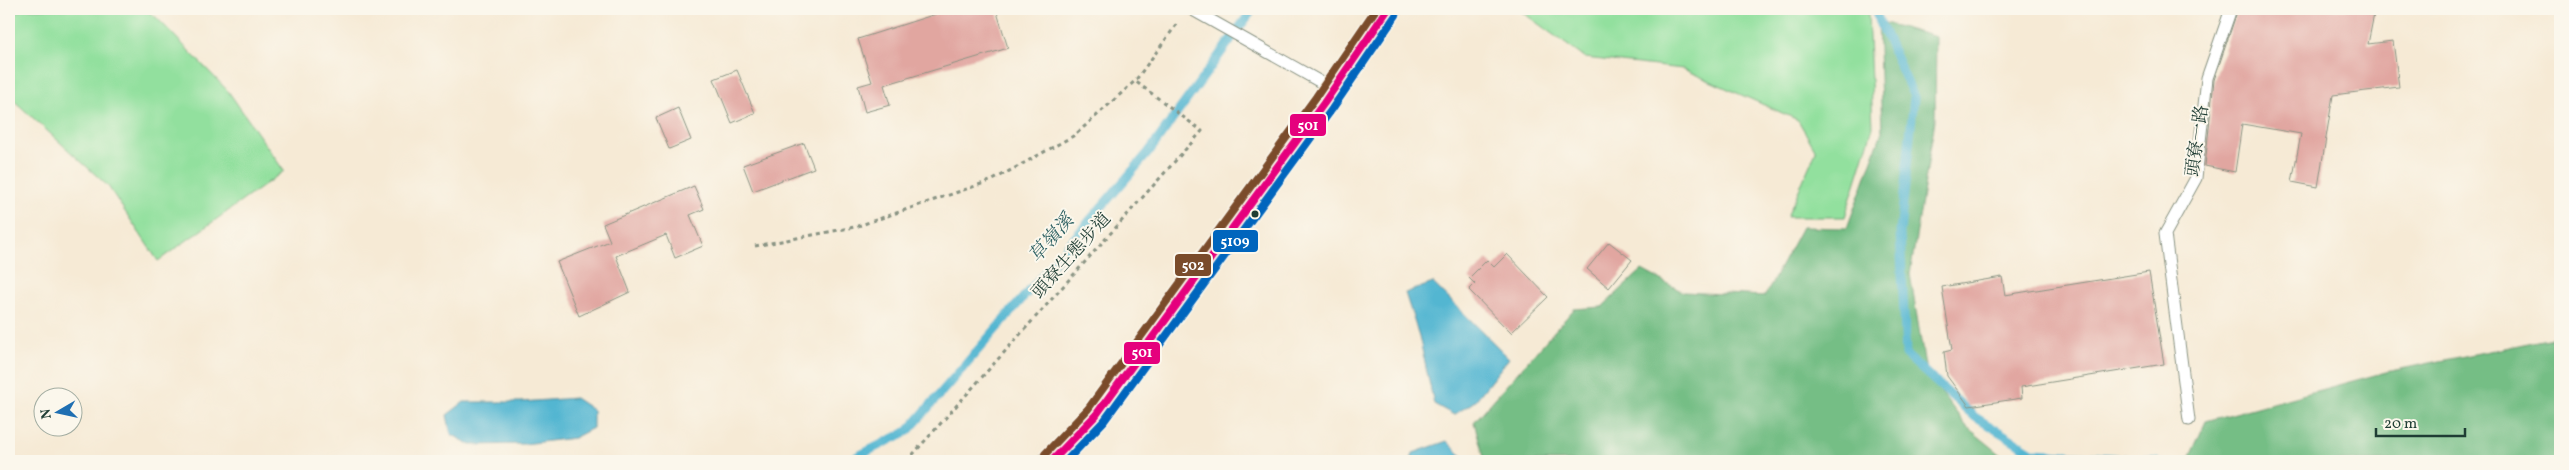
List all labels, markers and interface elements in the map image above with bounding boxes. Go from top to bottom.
street label: 頭寮一路 [2181,104,2215,178]
line badge: 501 [1289,113,1327,137]
text: 501 [1298,117,1318,136]
water label: 草嶺溪 [1023,207,1082,269]
street label: 頭寮生態步道 [1027,208,1117,304]
unlabelled marker [1250,209,1260,219]
line badge: 5109 [1212,229,1259,253]
text: 5109 [1221,233,1250,252]
line badge: 502 [1174,253,1212,277]
text: 502 [1182,257,1204,276]
line badge: 501 [1123,341,1161,365]
text: 501 [1132,344,1152,363]
north arrow [32,388,82,438]
scale bar [2376,405,2465,437]
text: N [36,407,57,420]
text: 20 m [2384,414,2417,435]

